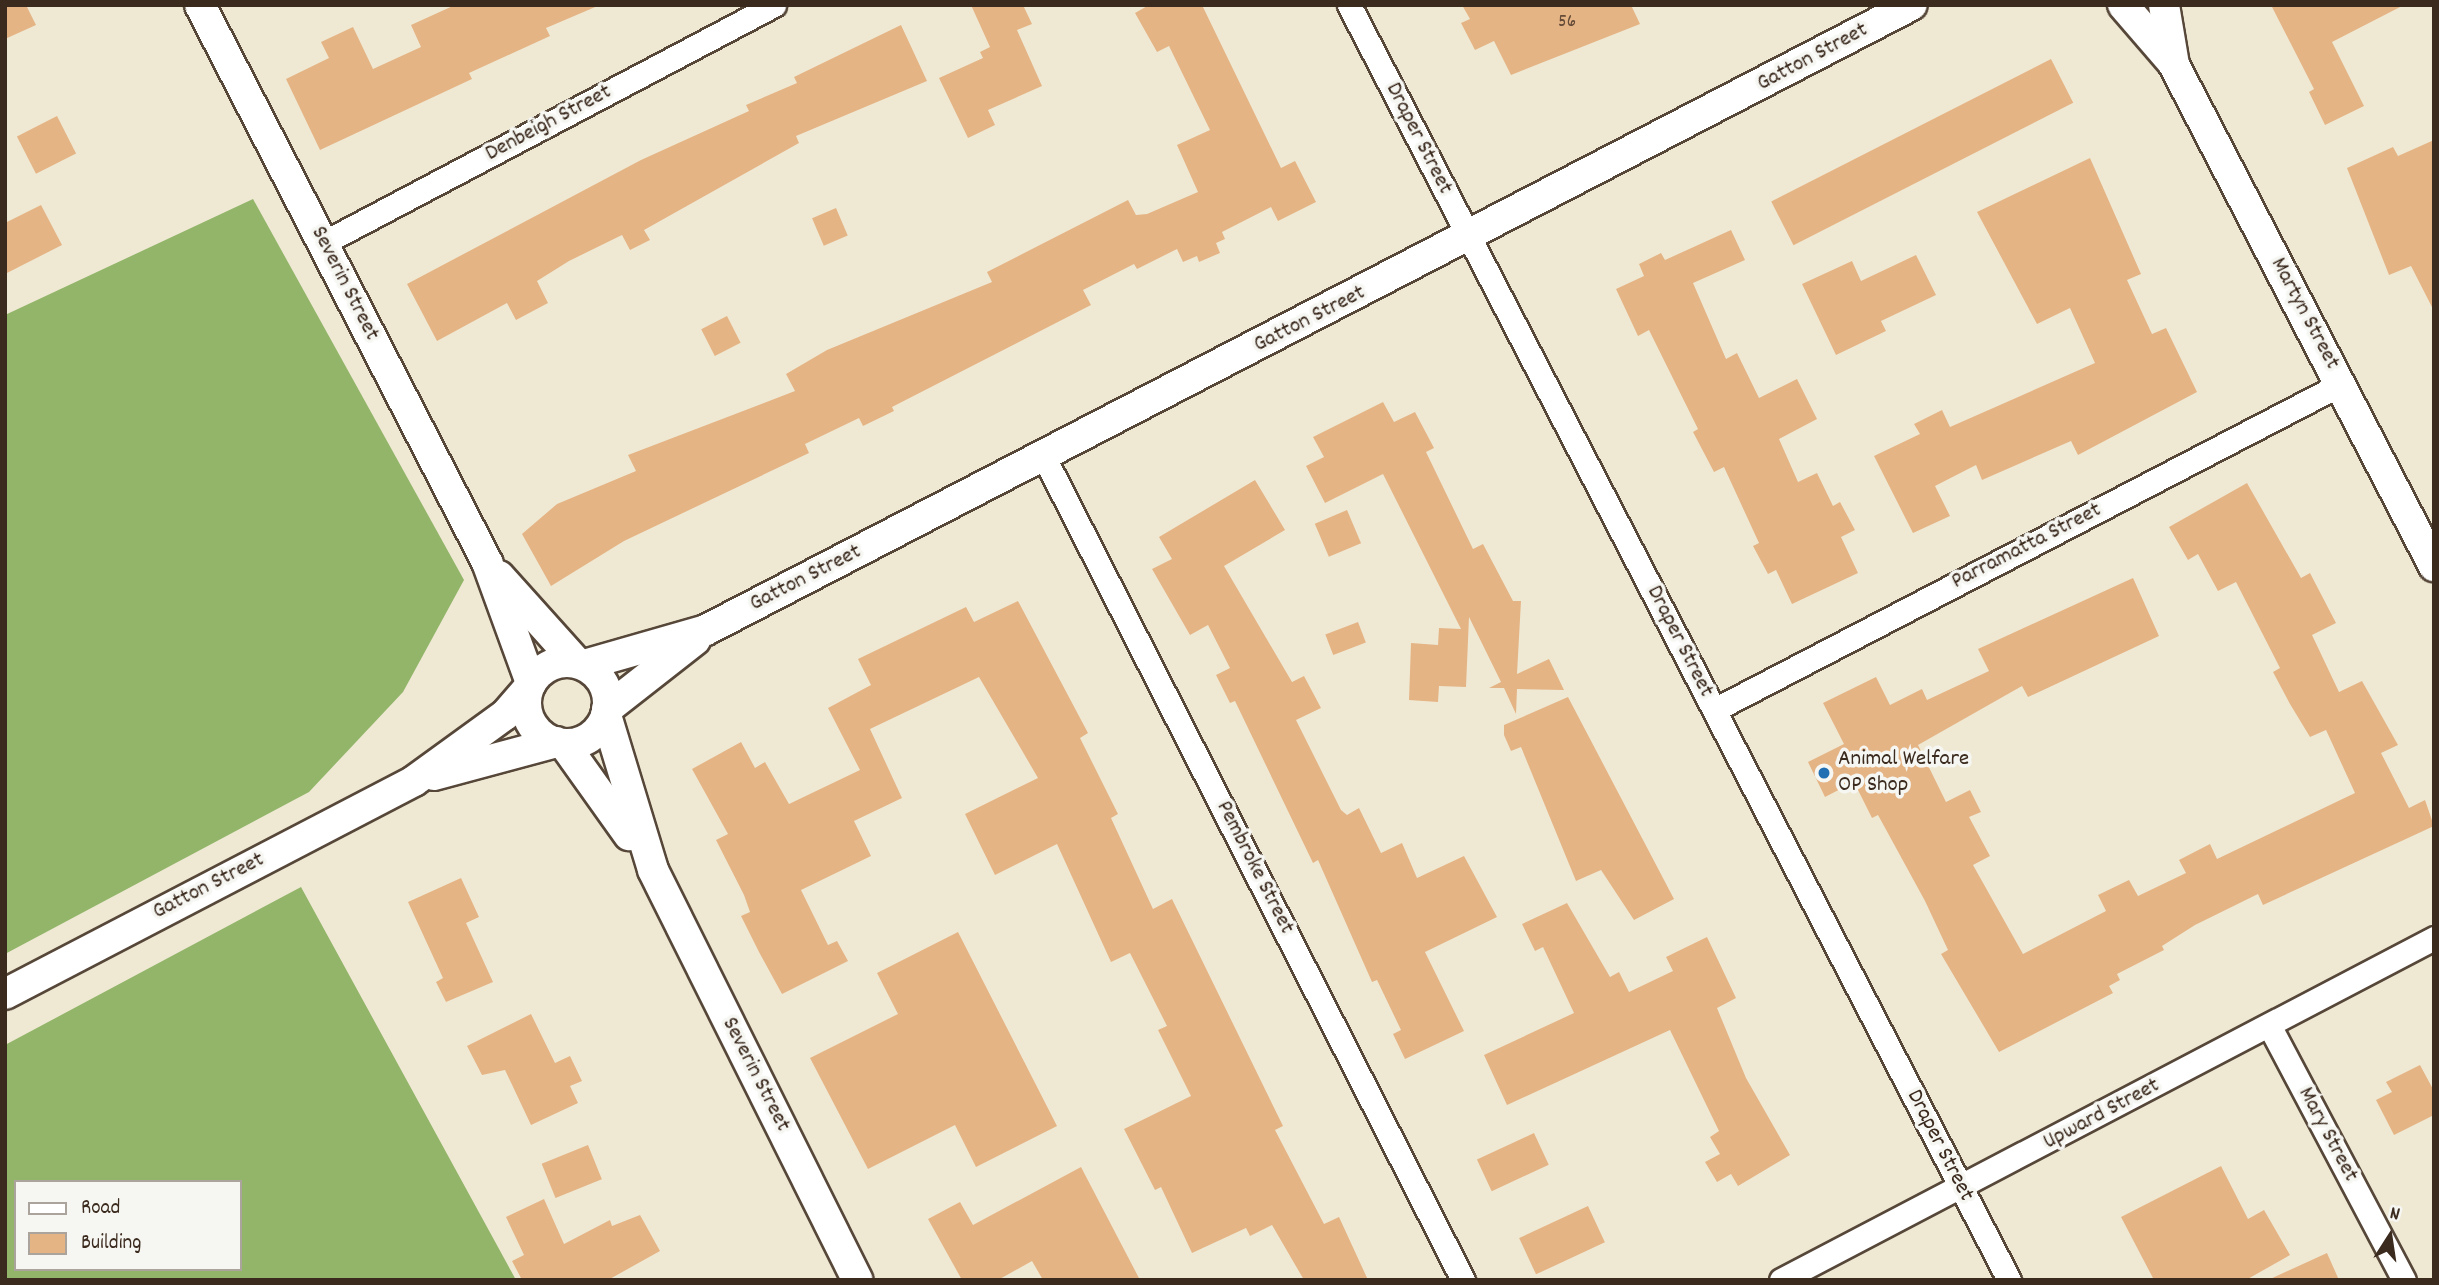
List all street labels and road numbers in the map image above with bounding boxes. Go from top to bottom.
street label: Gatton Street [1753,17,1873,99]
street label: Denbeigh Street [481,79,617,169]
street label: Draper Street [1378,79,1458,199]
street label: Severin Street [303,222,385,346]
street label: Martyn Street [2263,253,2345,375]
street label: Gatton Street [1250,280,1370,360]
street label: Parramatta Street [1947,497,2107,597]
street label: Gatton Street [746,539,866,619]
street label: Draper Street [1639,582,1719,702]
street label: Pembroke Street [1209,797,1299,939]
street label: Gatton Street [149,847,269,927]
street label: Severin Street [714,1013,796,1137]
street label: Upward Street [2039,1073,2165,1157]
street label: Mary Street [2291,1083,2363,1187]
street label: Draper Street [1899,1086,1979,1206]

